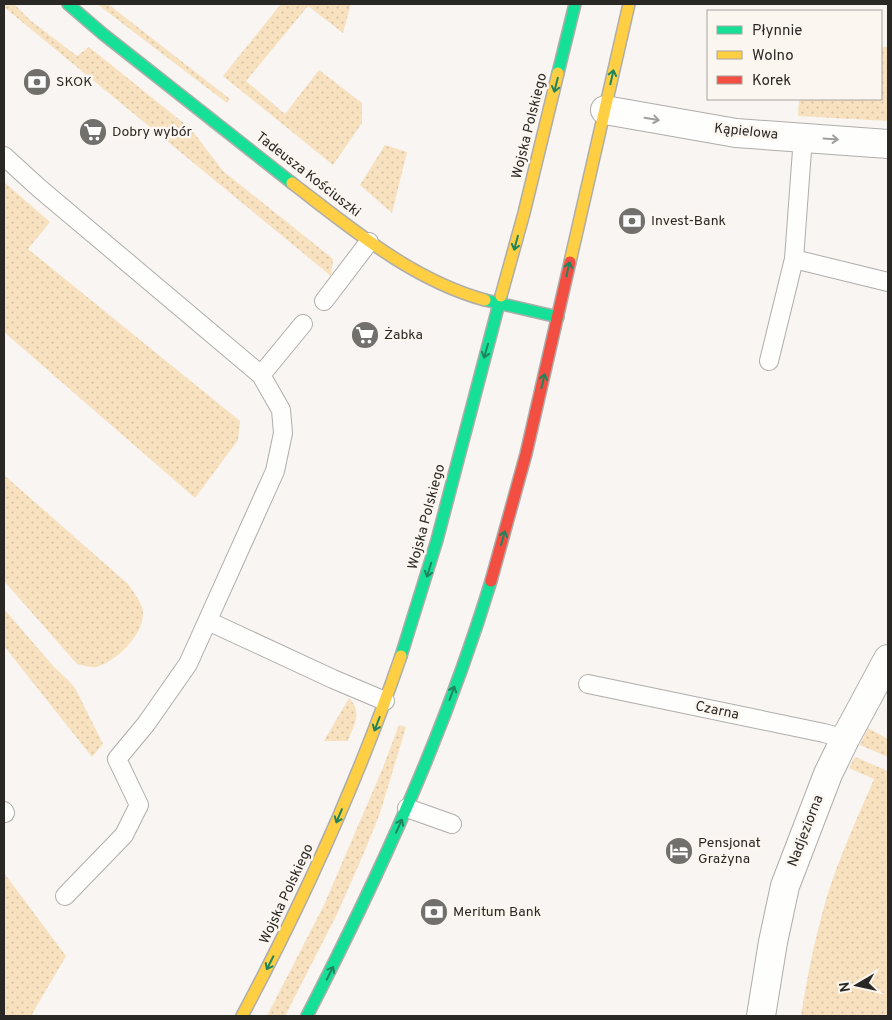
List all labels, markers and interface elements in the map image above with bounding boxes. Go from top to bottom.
legend [707,10,882,100]
text: Płynnie [752,22,802,41]
text: Wolno [752,47,794,66]
bank icon: SKOK [22,67,52,97]
one-way arrow [608,69,617,85]
street label: Wojska Polskiego [509,71,551,181]
text: Korek [752,72,791,91]
place label: SKOK [56,74,92,91]
one-way arrow [550,77,560,93]
one-way arrow [644,115,660,125]
supermarket icon: Dobry wybór [78,117,108,147]
street label: Kąpielowa [713,120,779,144]
place label: Dobry wybór [112,124,193,141]
street label: Tadeusza Kościuszki [252,129,364,221]
one-way arrow [823,135,839,144]
bank icon: Invest-Bank [617,206,647,236]
place label: Invest-Bank [651,213,726,230]
one-way arrow [511,234,520,250]
one-way arrow [564,262,573,278]
supermarket icon: Żabka [350,320,380,350]
place label: Żabka [384,326,423,344]
one-way arrow [480,343,490,359]
one-way arrow [539,373,548,389]
street label: Wojska Polskiego [405,462,449,572]
one-way arrow [499,531,509,547]
one-way arrow [423,562,433,578]
one-way arrow [448,685,457,701]
street label: Czarna [694,698,740,724]
one-way arrow [371,716,381,731]
street label: Nadjeziorna [785,793,827,869]
one-way arrow [334,808,344,823]
one-way arrow [394,819,404,834]
place label: Pensjonat Grażyna [698,835,761,868]
hotel icon: Pensjonat Grażyna [664,836,694,866]
street label: Wojska Polskiego [256,841,318,947]
bank icon: Meritum Bank [419,897,449,927]
place label: Meritum Bank [453,904,541,921]
one-way arrow [265,955,274,970]
north arrow [832,960,882,1010]
one-way arrow [326,966,335,981]
text: N [836,980,855,993]

